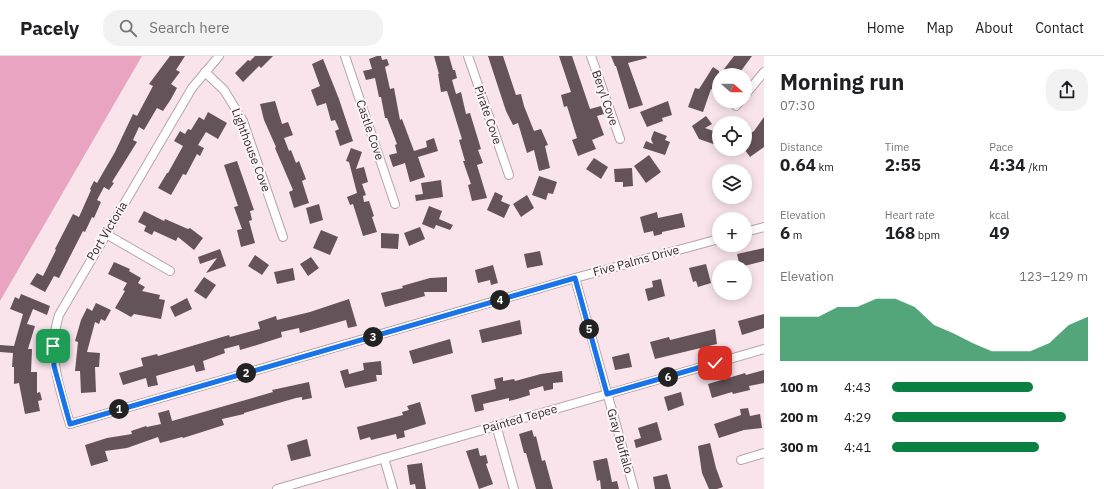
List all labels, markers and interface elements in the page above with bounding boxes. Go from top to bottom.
search box [103,10,383,46]
text: Pacely [20,16,79,40]
icon: search [117,17,139,39]
text: Search here [149,18,230,37]
text: Home [867,19,904,37]
text: Map [926,19,953,37]
text: About [975,19,1013,37]
text: Contact [1035,19,1084,37]
text: Morning run [780,67,904,96]
street label: Beryl Cove [589,68,622,128]
north arrow [712,68,752,108]
map controls [712,68,752,300]
button: share [1046,69,1088,111]
street label: Pirate Cove [471,84,506,147]
text: 07:30 [780,97,815,114]
street label: Castle Cove [353,98,388,162]
street label: Lighthouse Cove [229,106,274,194]
button: locate [712,116,752,156]
text: Distance [780,140,823,154]
text: Time [885,140,909,154]
text: Pace [989,140,1013,154]
text: 0.64 [780,154,816,176]
text: 2:55 [885,154,921,176]
text: 4:34 [989,154,1026,176]
text: km [816,160,834,174]
text: /km [1026,160,1048,174]
button: layers [712,164,752,204]
street label: Port Victoria [83,198,130,263]
text: Elevation [780,208,826,222]
text: Heart rate [885,208,935,222]
text: kcal [989,208,1009,222]
button: + [712,212,752,252]
text: 6 [780,222,790,244]
text: 168 [885,222,915,244]
text: 49 [989,222,1010,244]
text: m [790,228,802,242]
text: bpm [915,228,940,242]
street label: Five Palms Drive [591,242,681,279]
button: − [712,260,752,300]
text: Elevation [780,268,834,285]
text: 123–129 m [1019,268,1088,285]
pin: 4 [490,290,510,310]
text: 4 [497,293,503,307]
pin: 5 [579,319,599,339]
text: 5 [586,322,592,336]
pin: 3 [363,327,383,347]
pin [36,329,70,363]
text: 3 [370,330,376,344]
icon: arrive [42,335,64,357]
pin [698,346,732,380]
icon: check [704,352,726,374]
pin: 2 [236,363,256,383]
text: 2 [243,366,249,380]
pin: 6 [658,367,678,387]
text: 6 [665,370,671,384]
text: 100 m [780,379,818,396]
text: 4:43 [844,379,871,396]
pin: 1 [109,399,129,419]
street label: Painted Tepee [481,401,559,436]
text: 1 [116,402,122,416]
street label: Gray Buffalo [604,407,637,475]
text: 200 m [780,409,818,426]
text: 4:29 [844,409,871,426]
text: 300 m [780,439,818,456]
text: 4:41 [844,439,871,456]

